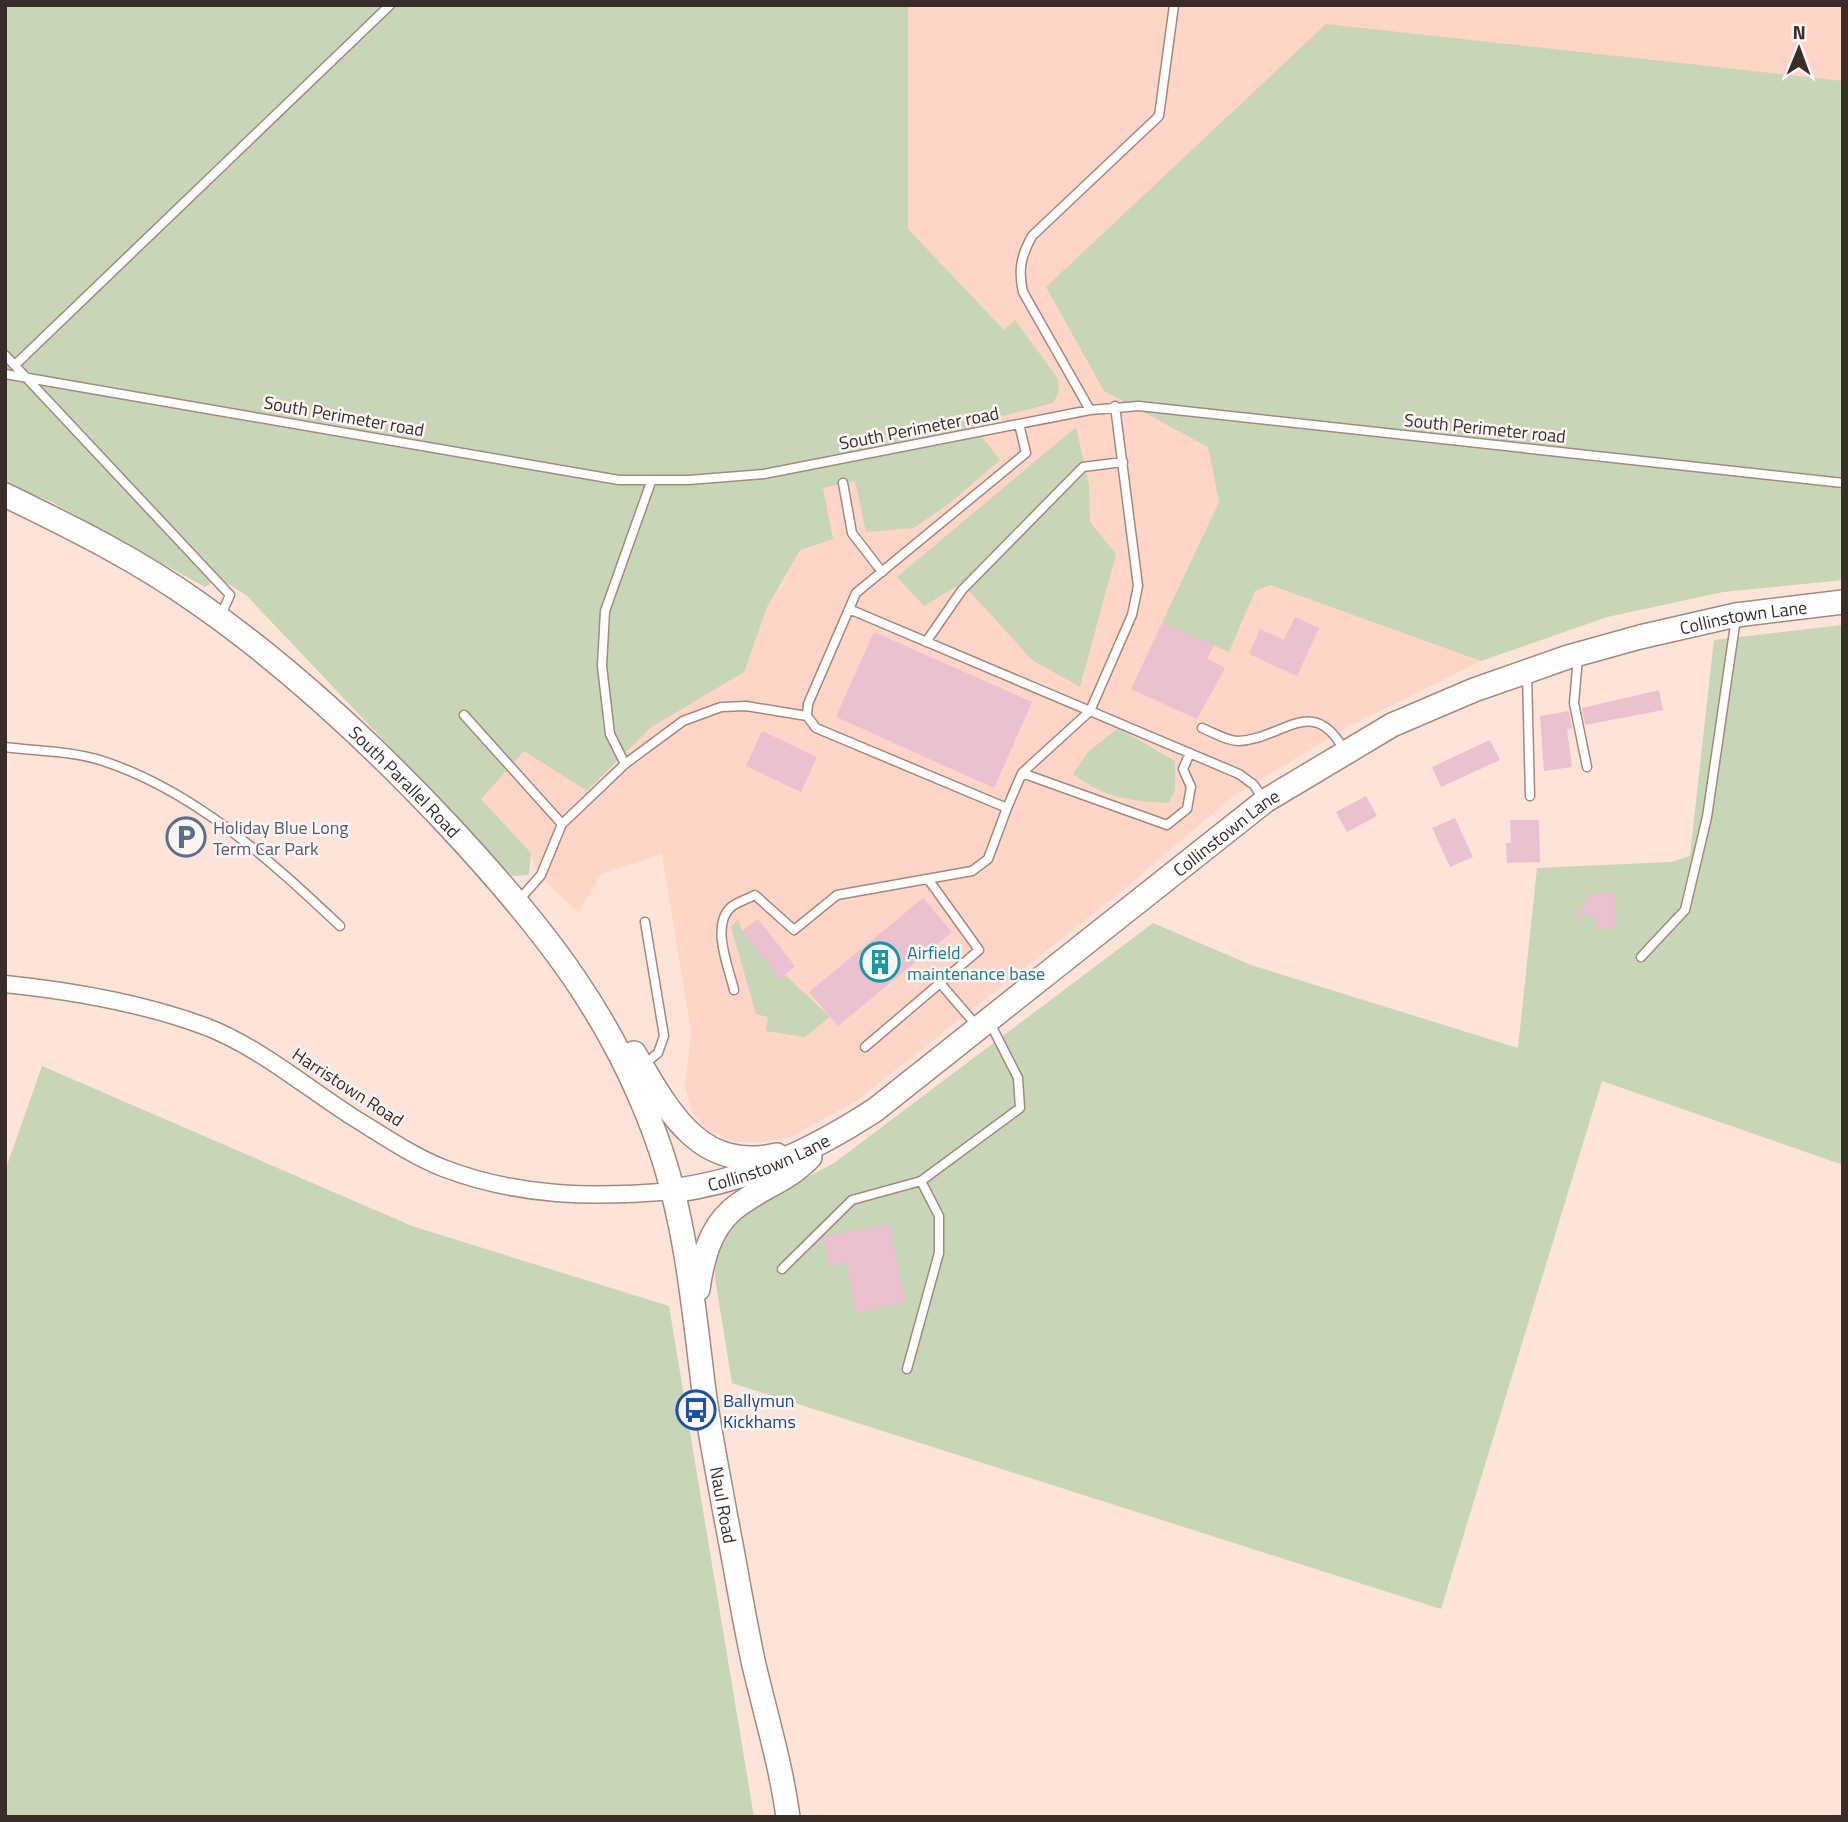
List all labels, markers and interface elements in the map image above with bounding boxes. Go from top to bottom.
north arrow [1764,14,1834,84]
text: N [1792,17,1806,46]
street label: South Perimeter road [262,389,426,443]
street label: South Perimeter road [837,399,1001,457]
street label: South Perimeter road [1403,406,1567,450]
street label: Collinstown Lane [1677,593,1809,641]
street label: South Parallel Road [343,719,467,844]
street label: Collinstown Lane [1167,782,1284,883]
place label: Holiday Blue Long Term Car Park [213,814,349,862]
parking icon: Holiday Blue Long Term Car Park [165,816,207,858]
place label: Airfield maintenance base [907,939,1045,987]
building icon: Airfield maintenance base [859,941,901,983]
street label: Harristown Road [287,1041,409,1133]
street label: Collinstown Lane [705,1126,834,1198]
place label: Ballymun Kickhams [723,1387,796,1435]
bus stop icon: Ballymun Kickhams [675,1389,717,1431]
street label: Naul Road [703,1464,744,1546]

